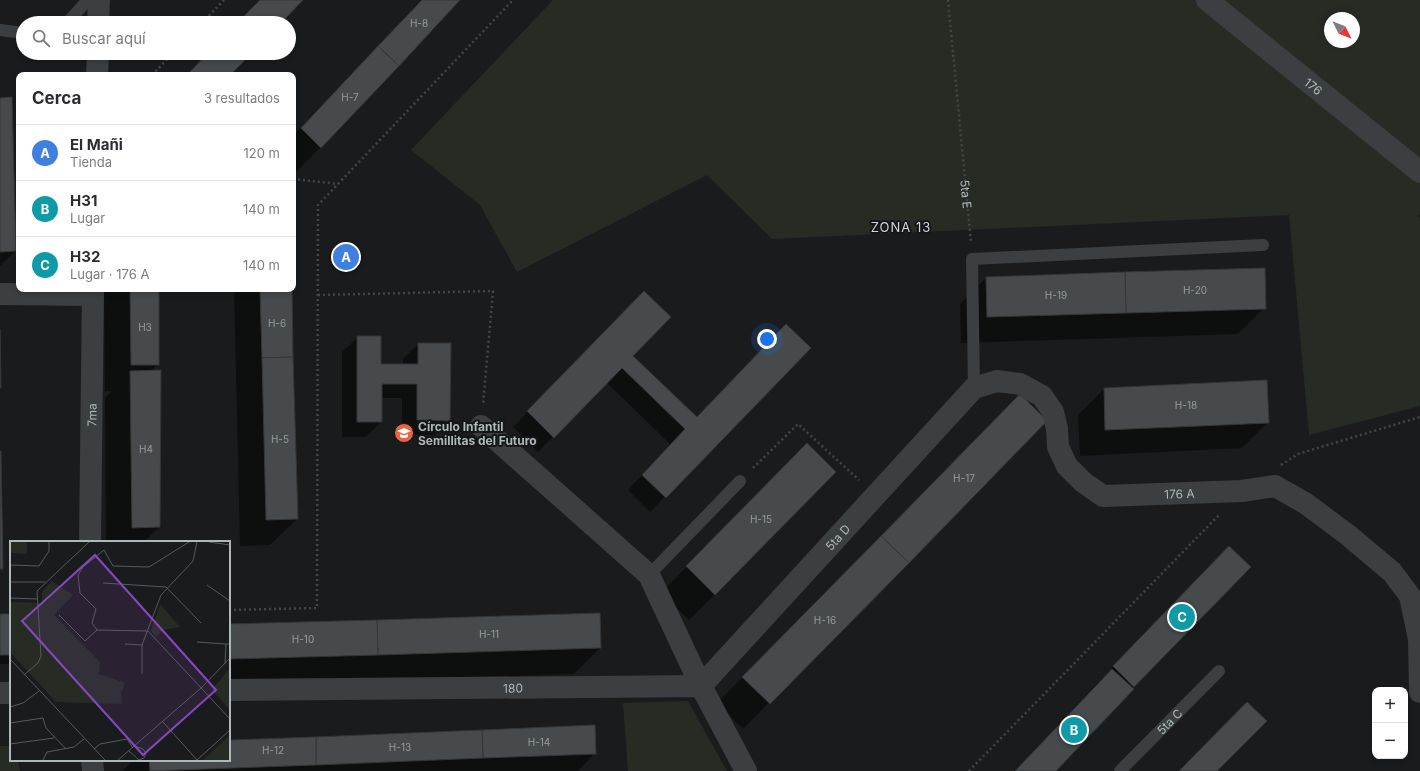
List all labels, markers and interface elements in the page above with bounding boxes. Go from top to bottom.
north arrow [1324,12,1360,48]
search box [16,16,296,60]
house number: H-8 [410,17,428,29]
icon: search [30,27,52,49]
text: Buscar aquí [62,29,146,48]
street label: 176 [1302,74,1326,98]
text: Cerca [32,88,81,108]
text: 3 resultados [204,90,280,106]
house number: H-7 [341,91,359,103]
text: El Mañi [70,135,123,154]
text: A [40,145,50,161]
text: 120 m [244,145,280,161]
text: Tienda [70,154,112,170]
street label: 5ta E [958,179,975,209]
text: H31 [70,191,97,210]
text: B [41,201,49,217]
text: 140 m [243,201,280,217]
text: Lugar [70,210,105,226]
district label: ZONA 13 [871,219,931,235]
pin: A [333,242,359,272]
text: H32 [70,247,100,266]
text: C [40,257,50,273]
text: 140 m [243,257,280,273]
text: Lugar · 176 A [70,266,149,282]
house number: H-20 [1183,284,1207,296]
house number: H-19 [1045,289,1067,301]
house number: H-6 [268,317,286,329]
house number: H3 [138,321,152,333]
your location [757,329,777,349]
house number: H-18 [1175,399,1197,411]
street label: 7ma [84,403,99,427]
place label: Círculo Infantil Semillitas del Futuro [418,419,537,448]
school or university icon: Círculo Infantil Semillitas del Futuro [393,422,415,444]
house number: H-5 [271,433,289,445]
house number: H4 [139,443,153,455]
house number: H-17 [953,472,975,484]
street label: 176 A [1164,485,1195,501]
house number: H-15 [750,513,772,525]
street label: 5ta D [822,521,853,553]
inset map [10,541,230,761]
pin: C [1169,602,1195,632]
house number: H-16 [814,614,836,626]
house number: H-11 [479,628,499,640]
house number: H-10 [292,633,314,645]
street label: 180 [503,680,523,695]
map controls [1372,687,1408,759]
button: + [1372,687,1408,723]
street label: 5ta C [1153,705,1185,737]
pin: B [1061,715,1087,745]
button: − [1372,723,1408,759]
house number: H-14 [528,736,550,748]
house number: H-13 [389,741,411,753]
house number: H-12 [262,744,284,756]

